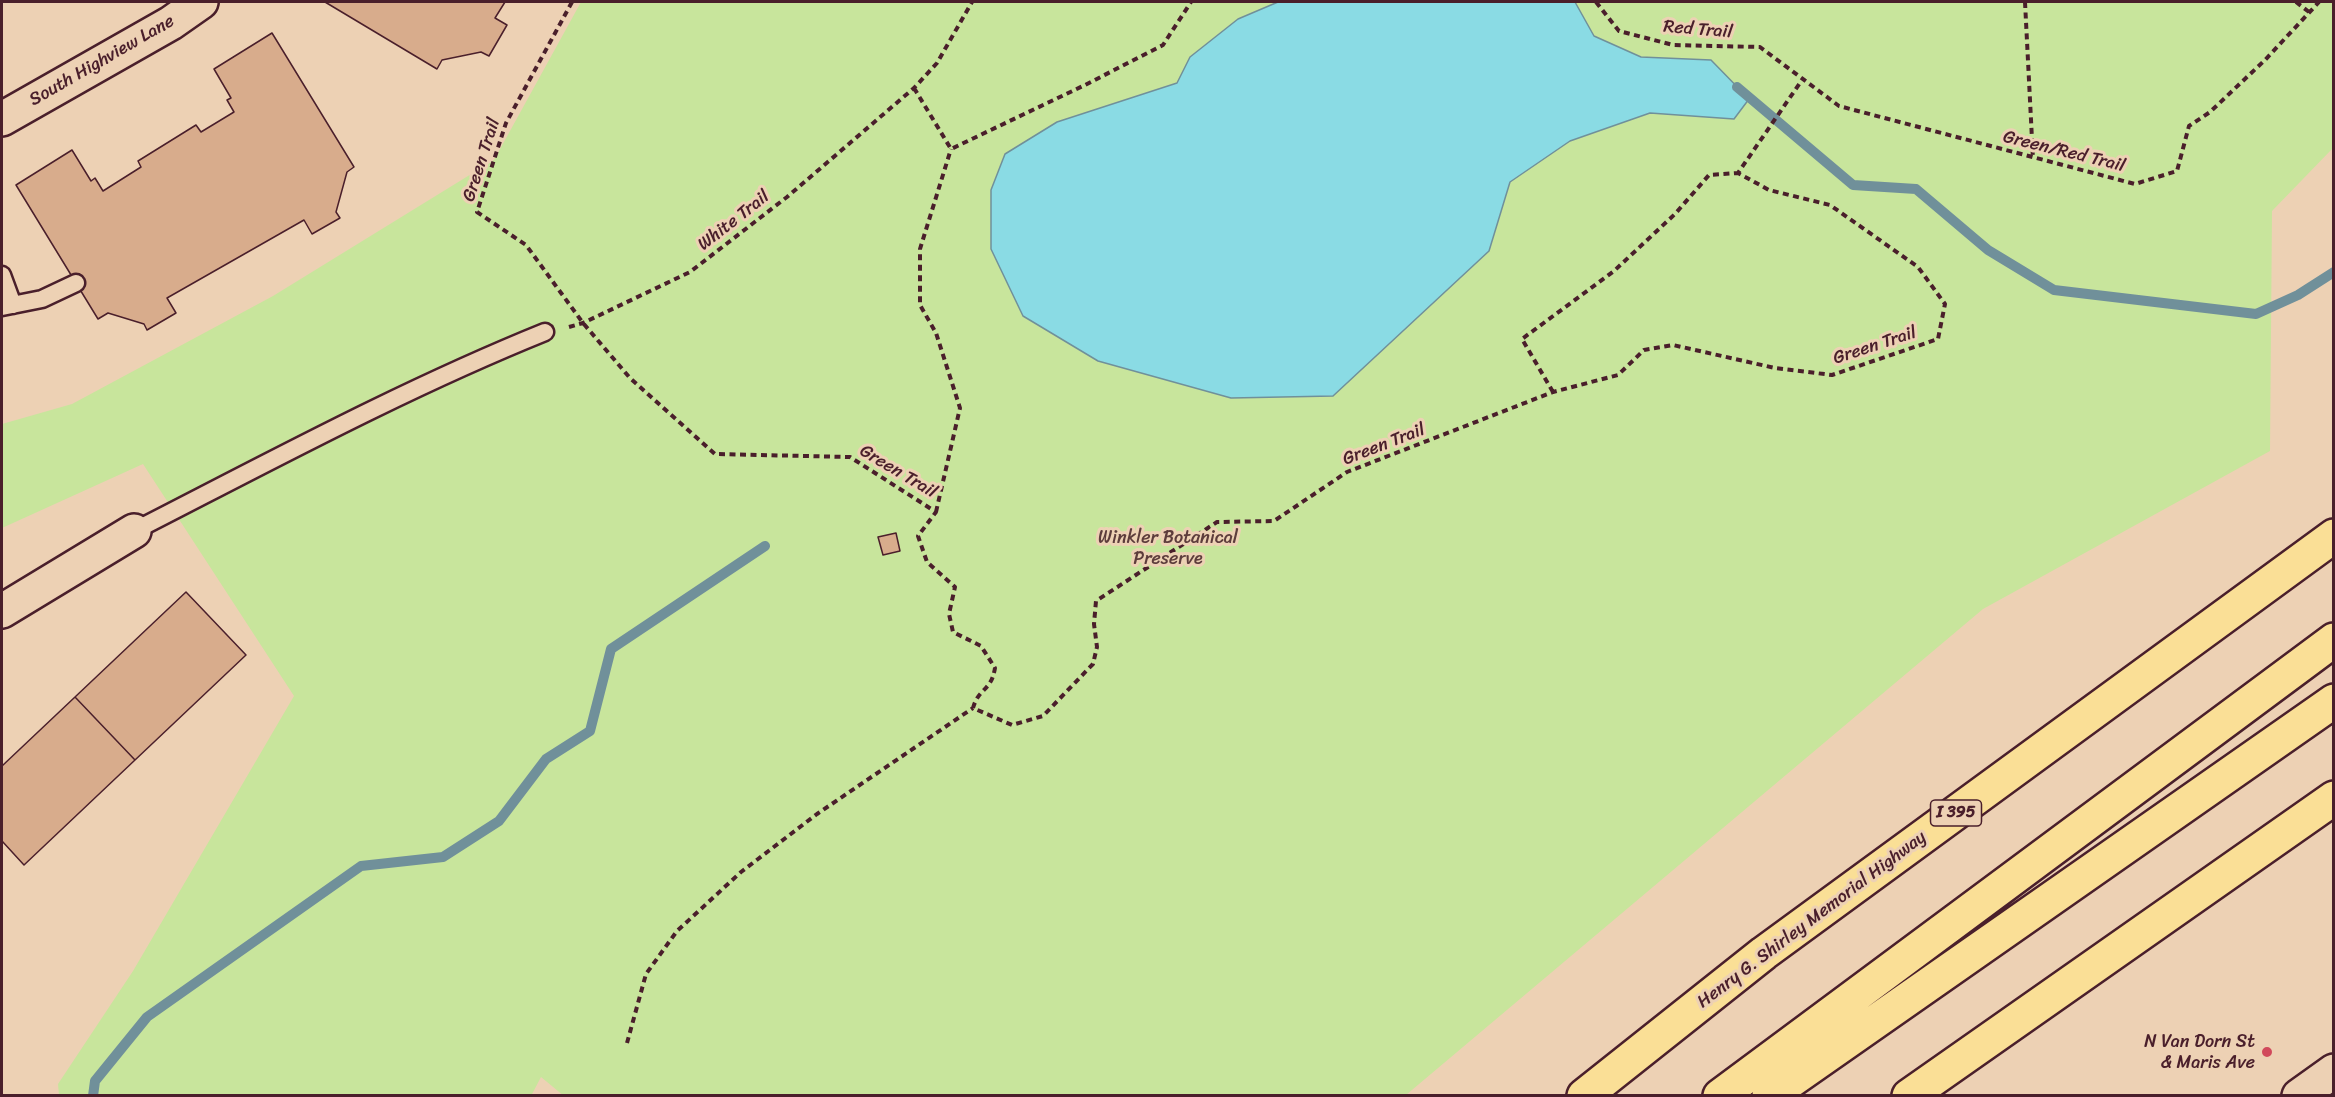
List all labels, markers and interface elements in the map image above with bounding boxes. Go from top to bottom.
street label: South Highview Lane [26,11,178,111]
street label: Red Trail [1663,16,1733,44]
street label: Green Trail [458,116,506,204]
street label: Green/Red Trail [2001,126,2127,178]
street label: White Trail [694,186,774,256]
street label: Green Trail [1831,322,1919,370]
street label: Green Trail [1340,419,1428,471]
street label: Green Trail [855,440,941,504]
park label: Winkler Botanical Preserve [1098,527,1238,570]
road number: I 395 [1930,800,1982,826]
street label: Henry G. Shirley Memorial Highway [1693,827,1931,1013]
place label: N Van Dorn St & Maris Ave [2144,1031,2255,1074]
marker: N Van Dorn St & Maris Ave [2260,1045,2274,1059]

